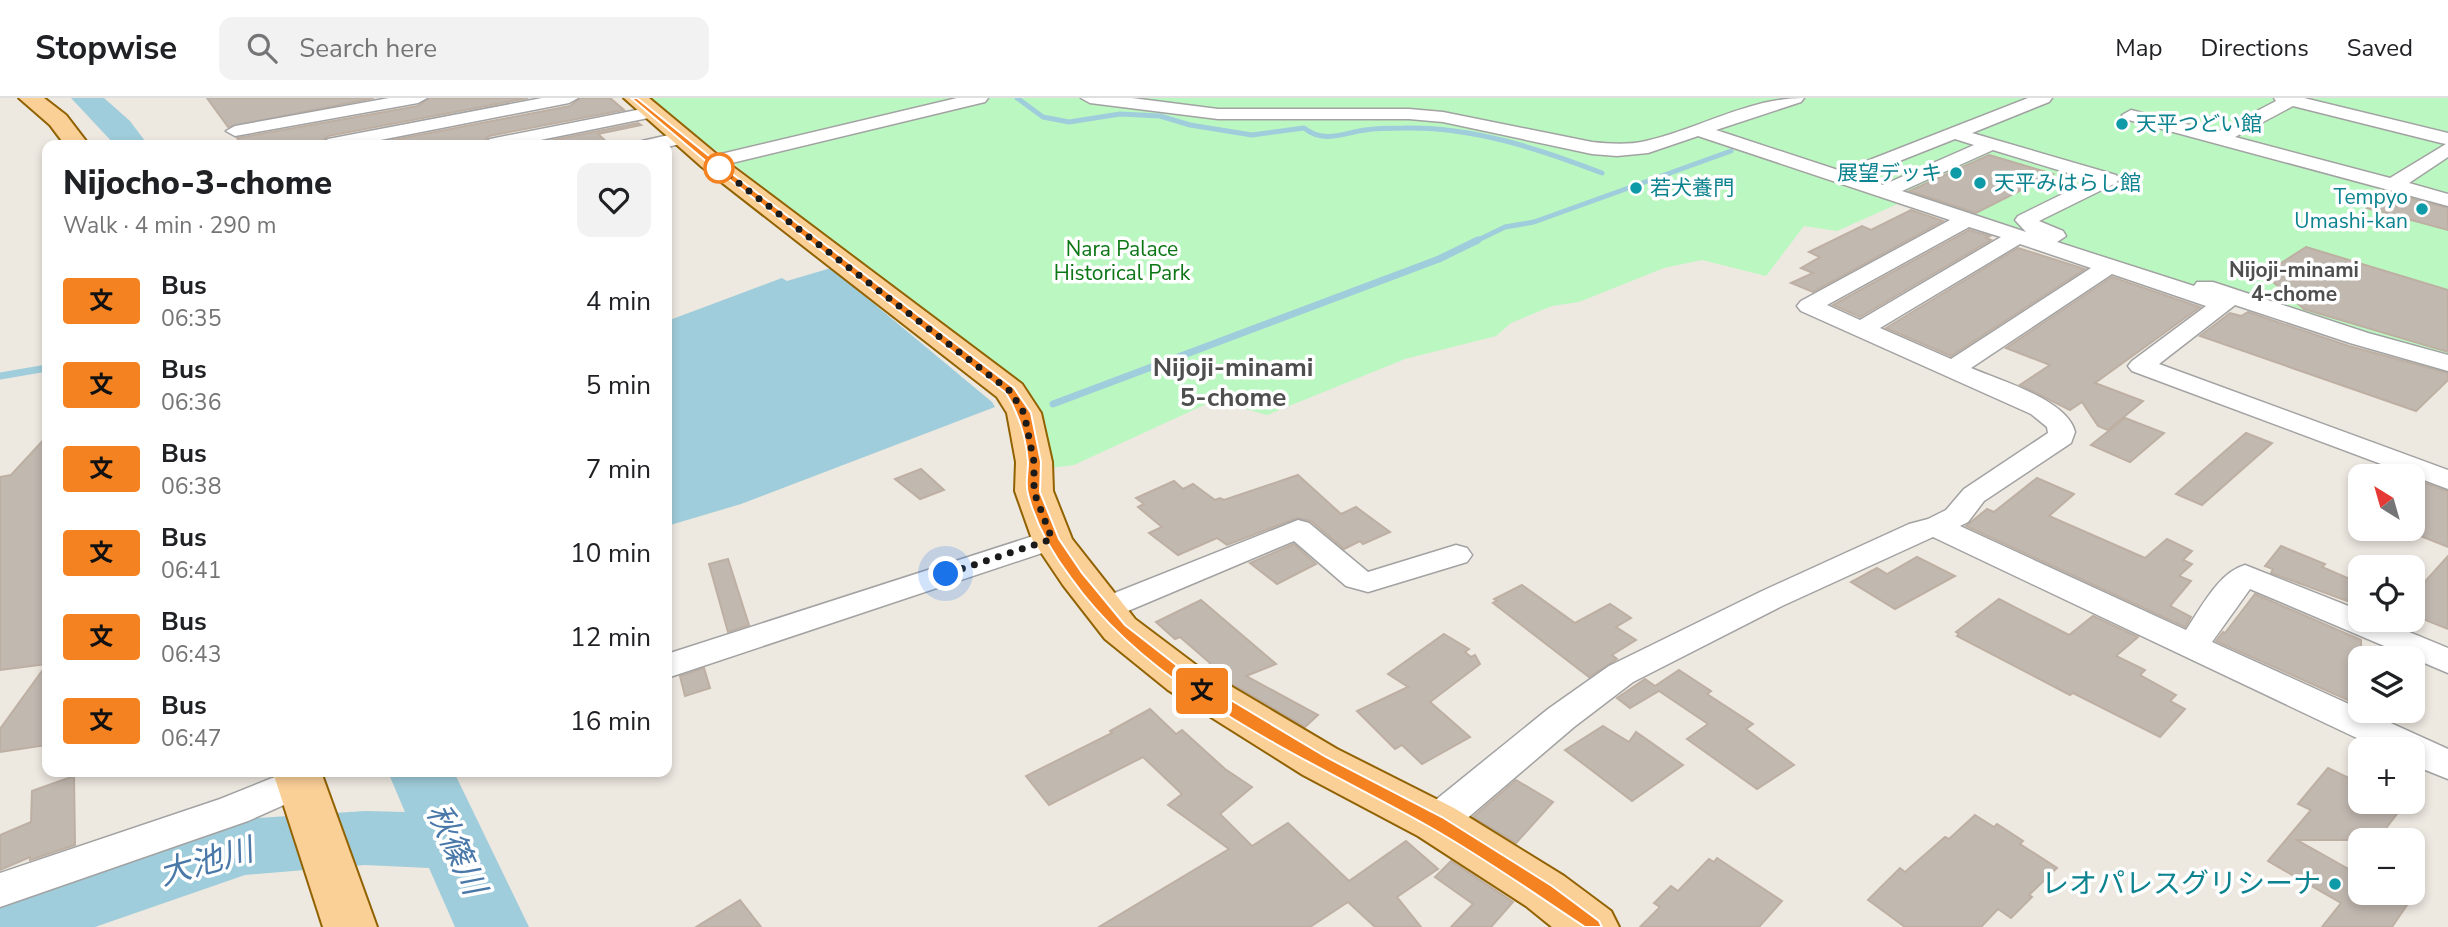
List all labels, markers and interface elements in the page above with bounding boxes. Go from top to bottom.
search box [219,17,709,80]
text: Stopwise [35,26,177,71]
icon: search [243,29,281,67]
text: Search here [299,31,437,66]
text: Map [2115,32,2162,64]
text: Directions [2200,32,2309,64]
text: Saved [2347,32,2413,64]
place label: 天平つどい館 [2136,110,2262,138]
marker: 天平つどい館 [2114,116,2130,132]
unlabelled marker [704,153,734,183]
place label: 展望デッキ [1837,159,1942,187]
text: Nijocho-3-chome [63,161,332,206]
button: heart [577,163,651,237]
marker: 展望デッキ [1948,165,1964,181]
place label: 天平みはらし館 [1994,169,2141,197]
place label: 若犬養門 [1650,174,1734,202]
marker: 天平みはらし館 [1972,175,1988,191]
marker: 若犬養門 [1628,180,1644,196]
place label: Tempyo Umashi-kan [2294,183,2408,235]
marker: Tempyo Umashi-kan [2414,201,2430,217]
text: Walk · 4 min · 290 m [63,210,276,241]
park label: Nara Palace Historical Park [1054,235,1191,287]
district label: Nijoji-minami 4-chome [2229,256,2359,308]
text: Bus [161,268,207,303]
text: 4 min [586,284,651,319]
text: 文 [90,285,114,317]
text: 06:35 [161,303,221,334]
district label: Nijoji-minami 5-chome [1153,350,1313,415]
text: Bus [161,352,207,387]
text: 5 min [586,368,651,403]
text: 文 [90,369,114,401]
text: 06:36 [161,387,221,418]
text: Bus [161,436,207,471]
text: 7 min [586,452,651,487]
text: 文 [90,453,114,485]
north arrow [2348,464,2426,541]
map controls [2348,464,2425,905]
text: 06:38 [161,471,221,502]
text: Bus [161,520,207,555]
text: 10 min [570,536,651,571]
text: 文 [90,537,114,569]
text: 06:41 [161,555,221,586]
button: locate [2348,555,2425,632]
your location [928,556,963,591]
text: Bus [161,604,207,639]
text: 12 min [570,620,651,655]
text: 文 [90,621,114,653]
text: 06:43 [161,639,221,670]
button: layers [2348,646,2425,723]
line badge: 文 [1179,668,1225,714]
text: 文 [1190,675,1214,707]
text: Bus [161,688,207,723]
text: 16 min [570,704,651,739]
text: 文 [90,705,114,737]
text: 06:47 [161,723,221,754]
button: + [2348,737,2425,814]
water label: 秋篠川 [416,796,497,904]
water label: 大池川 [154,827,261,896]
button: − [2348,828,2425,905]
place label: レオパレスグリシーナ [2041,865,2321,903]
marker: レオパレスグリシーナ [2327,876,2343,892]

